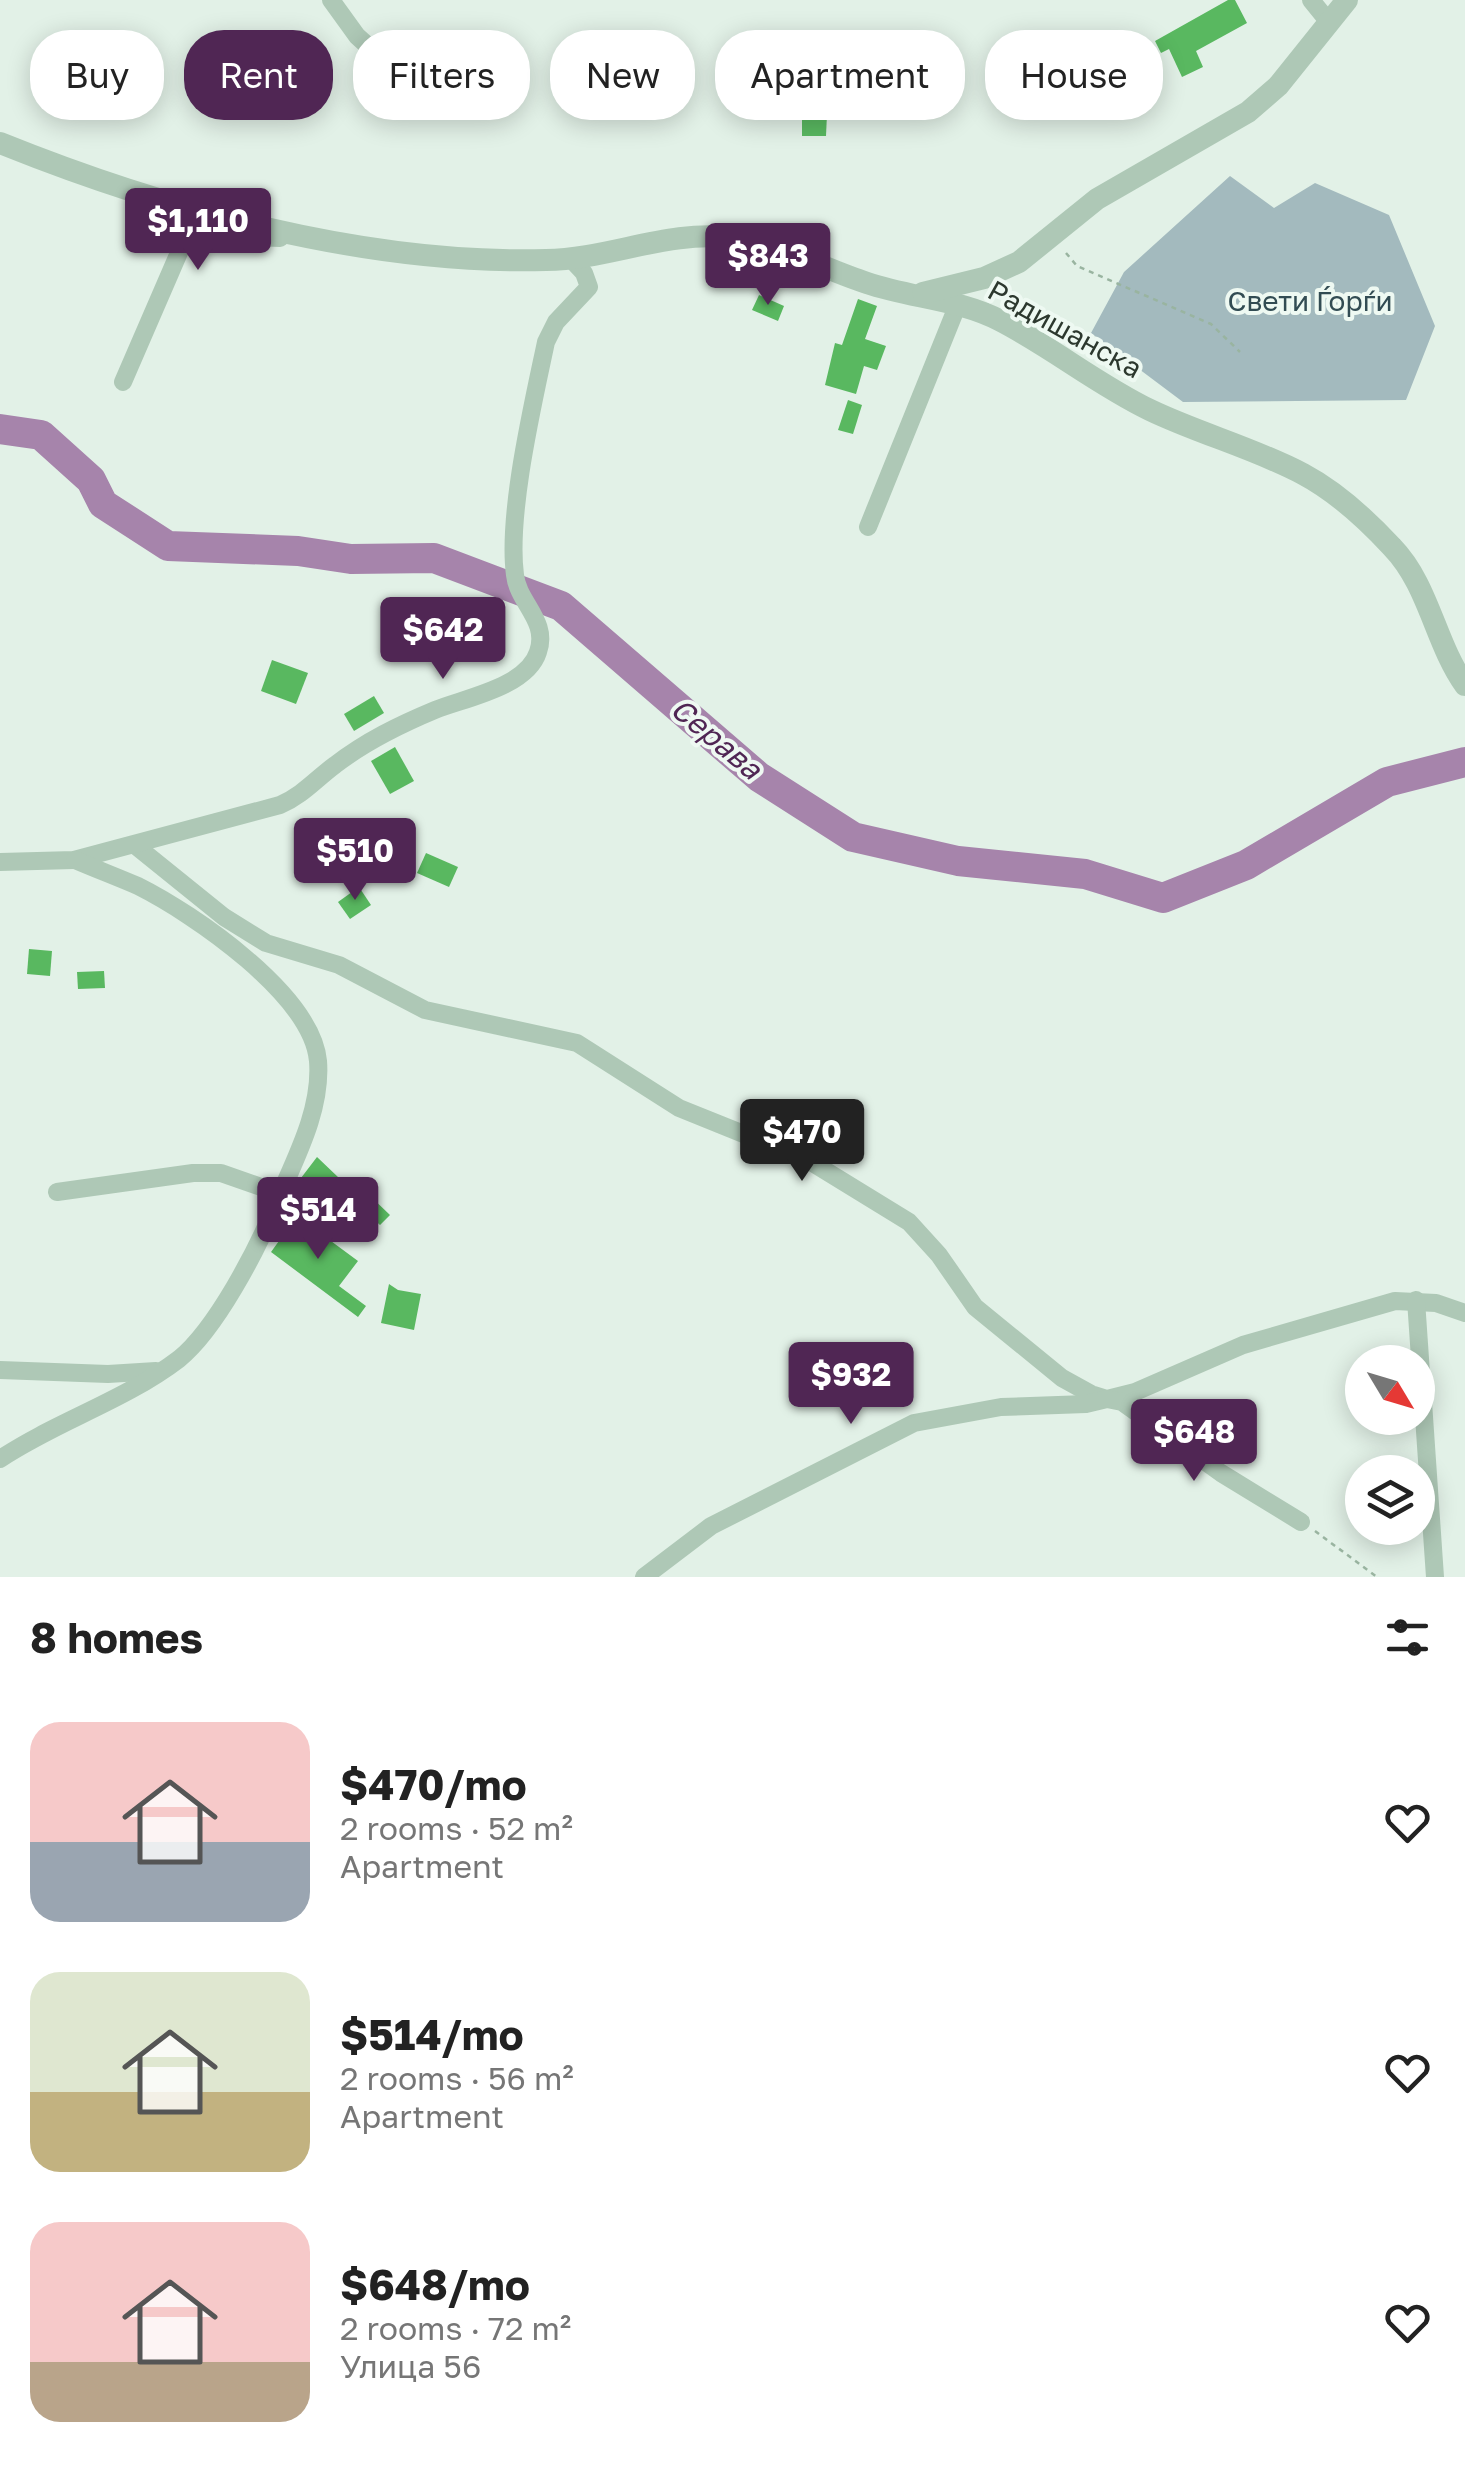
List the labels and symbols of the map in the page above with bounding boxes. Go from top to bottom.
pin: $1,110 [117,188,279,273]
pin: $843 [709,223,827,308]
street label: Радишанска [983,273,1148,384]
park label: Свети Ѓорѓи [1227,284,1393,317]
pin: $642 [384,597,502,682]
water label: Серава [664,690,770,787]
pin: $510 [296,818,414,903]
pin: $470 [743,1099,861,1184]
pin: $514 [259,1177,377,1262]
pin: $932 [792,1342,910,1427]
north arrow [1345,1345,1435,1435]
pin: $648 [1135,1399,1253,1484]

